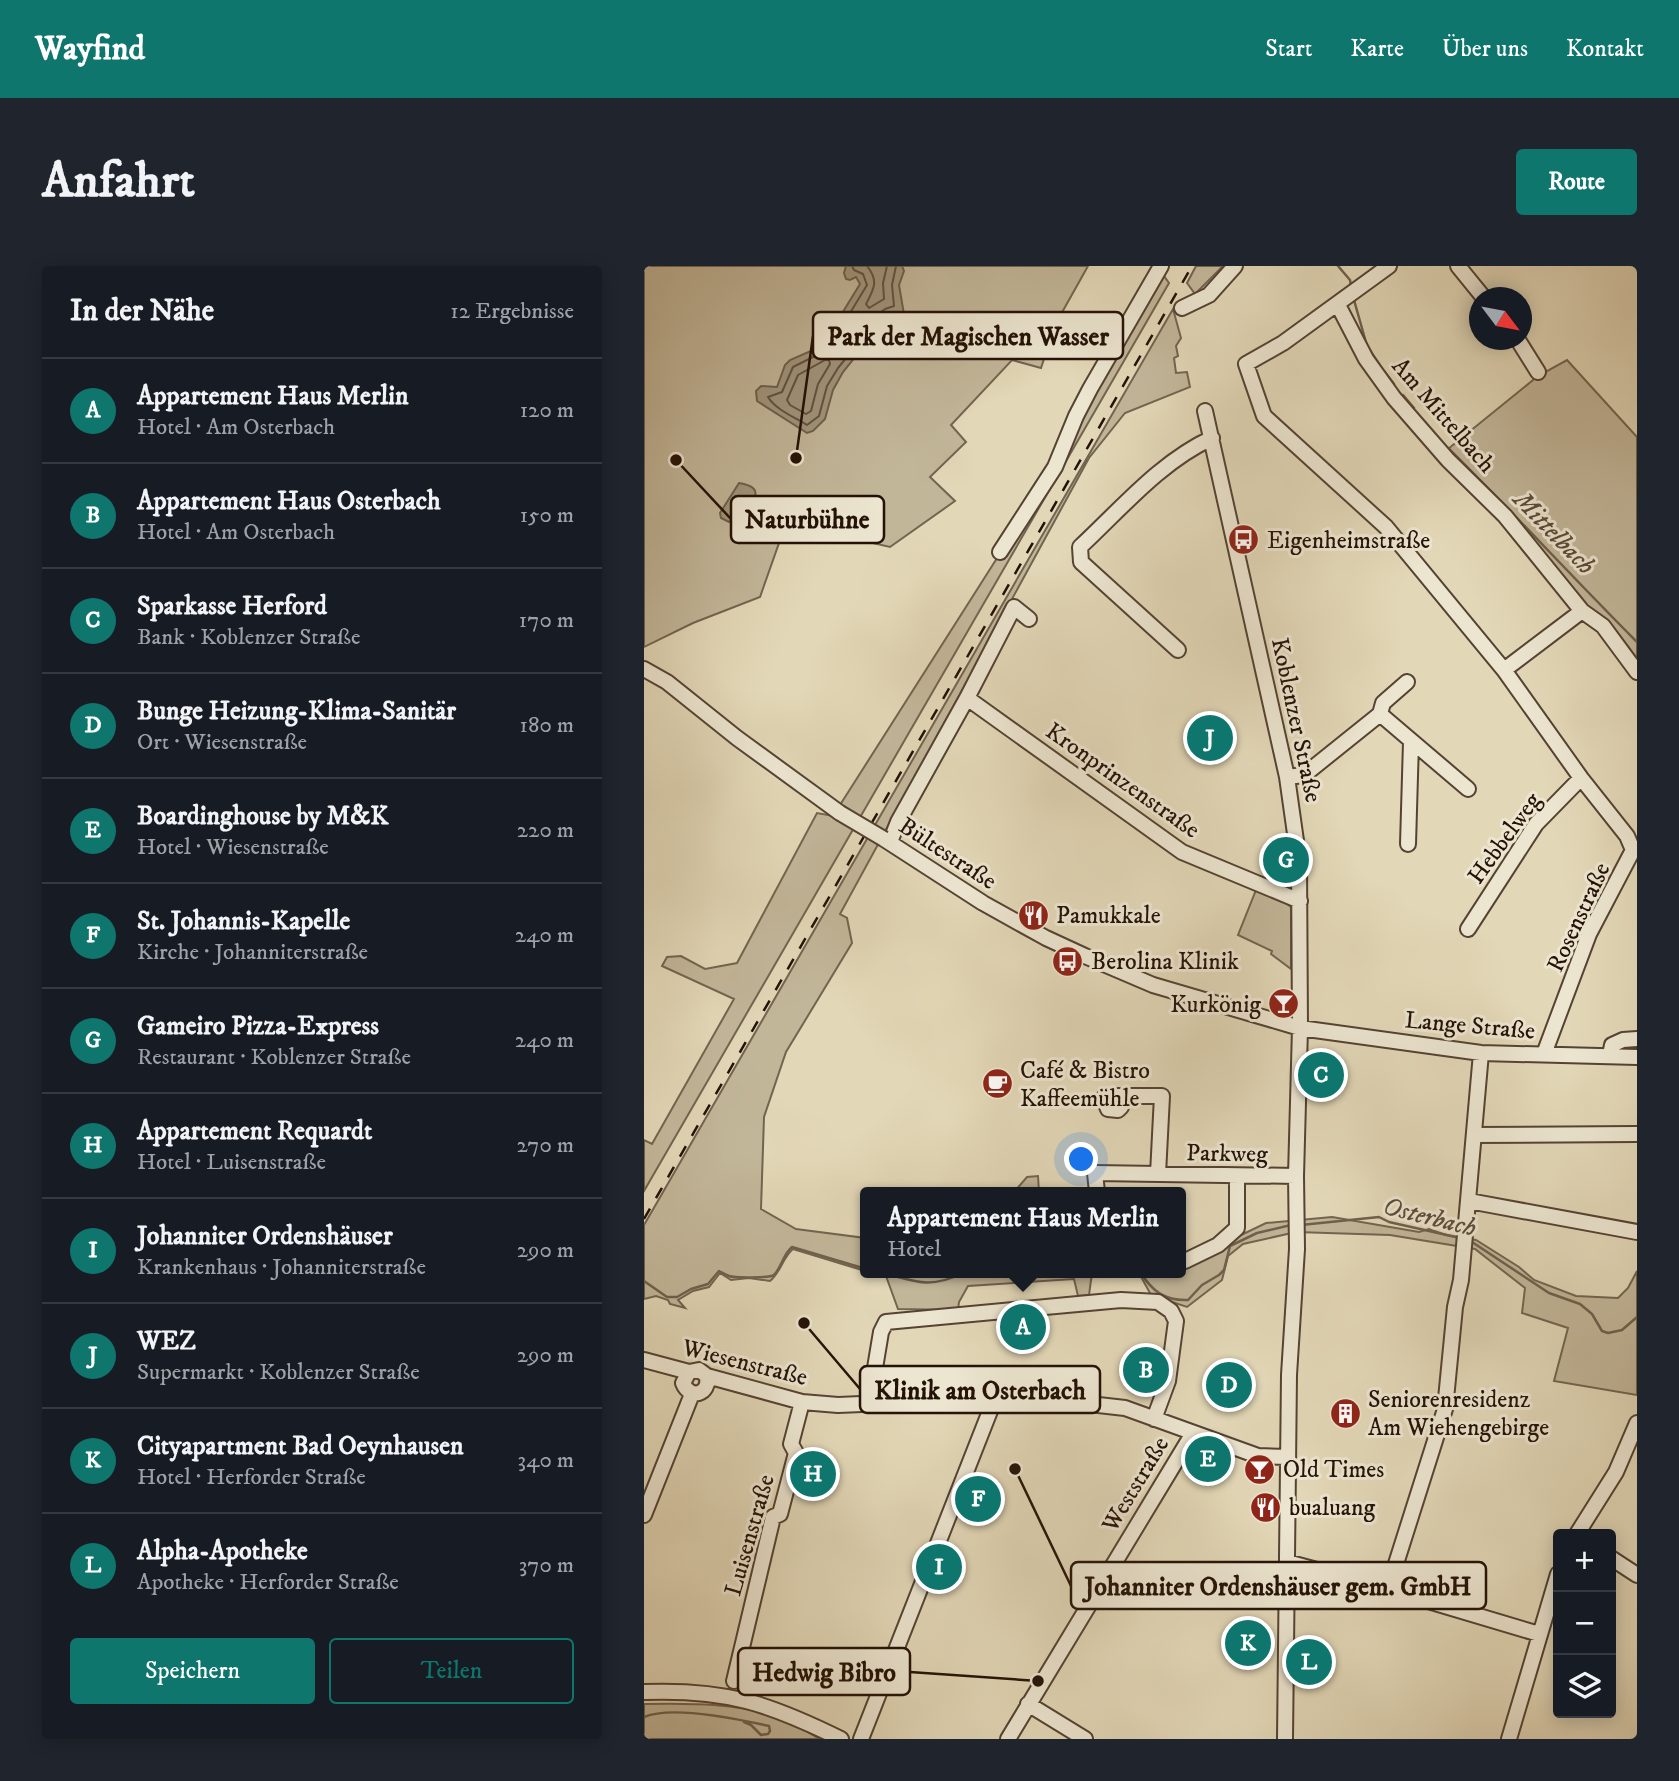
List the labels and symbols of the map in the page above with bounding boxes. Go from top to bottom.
north arrow [1469,287,1532,350]
callout: Park der Magischen Wasser [813,312,1123,359]
text: Park der Magischen Wasser [827,321,1109,354]
street label: Am Mittelbach [1385,352,1502,480]
water label: Mittelbach [1504,483,1602,582]
callout: Naturbühne [731,496,884,543]
text: Naturbühne [745,504,870,537]
bus stop icon: Eigenheimstraße [1227,523,1261,557]
place label: Eigenheimstraße [1267,526,1430,556]
street label: Koblenzer Straße [1264,635,1328,805]
pin: J [1187,712,1233,764]
street label: Kronprinzenstraße [1039,716,1206,845]
street label: Hebbelweg [1461,787,1548,890]
street label: Bültestraße [893,811,1002,897]
pin: G [1263,834,1309,886]
street label: Rosenstraße [1541,858,1617,977]
restaurant icon: Pamukkale [1016,898,1050,932]
place label: Pamukkale [1056,901,1161,931]
bus stop icon: Berolina Klinik [1051,944,1085,978]
place label: Berolina Klinik [1091,947,1239,977]
bar icon: Kurkönig [1267,987,1301,1021]
place label: Kurkönig [1170,990,1261,1020]
street label: Lange Straße [1404,1005,1536,1047]
pin: C [1298,1049,1344,1101]
place label: Café & Bistro Kaffeemühle [1020,1056,1150,1114]
cafe icon: Café & Bistro Kaffeemühle [980,1067,1014,1101]
street label: Parkweg [1186,1138,1268,1170]
your location [1064,1142,1098,1176]
water label: Osterbach [1380,1190,1480,1245]
pin: A [1000,1301,1046,1353]
street label: Wiesenstraße [678,1333,810,1393]
pin: B [1123,1344,1169,1396]
pin: D [1206,1359,1252,1411]
callout: Klinik am Osterbach [860,1366,1100,1413]
text: Klinik am Osterbach [874,1375,1086,1408]
place label: Seniorenresidenz Am Wiehengebirge [1368,1385,1549,1443]
building icon: Seniorenresidenz Am Wiehengebirge [1328,1396,1362,1430]
street label: Weststraße [1095,1431,1176,1538]
pin: E [1185,1433,1231,1485]
pin: H [790,1448,836,1500]
bar icon: Old Times [1243,1452,1277,1486]
place label: Old Times [1283,1455,1384,1485]
street label: Luisenstraße [718,1471,782,1599]
pin: F [955,1473,1001,1525]
restaurant icon: bualuang [1249,1490,1283,1524]
place label: bualuang [1289,1493,1375,1523]
pin: I [916,1541,962,1593]
callout: Johanniter Ordenshäuser gem. GmbH [1071,1562,1486,1609]
text: Johanniter Ordenshäuser gem. GmbH [1081,1571,1472,1604]
pin: K [1225,1617,1271,1669]
pin: L [1286,1636,1332,1688]
callout: Hedwig Bibro [738,1648,910,1695]
text: Hedwig Bibro [752,1657,896,1690]

